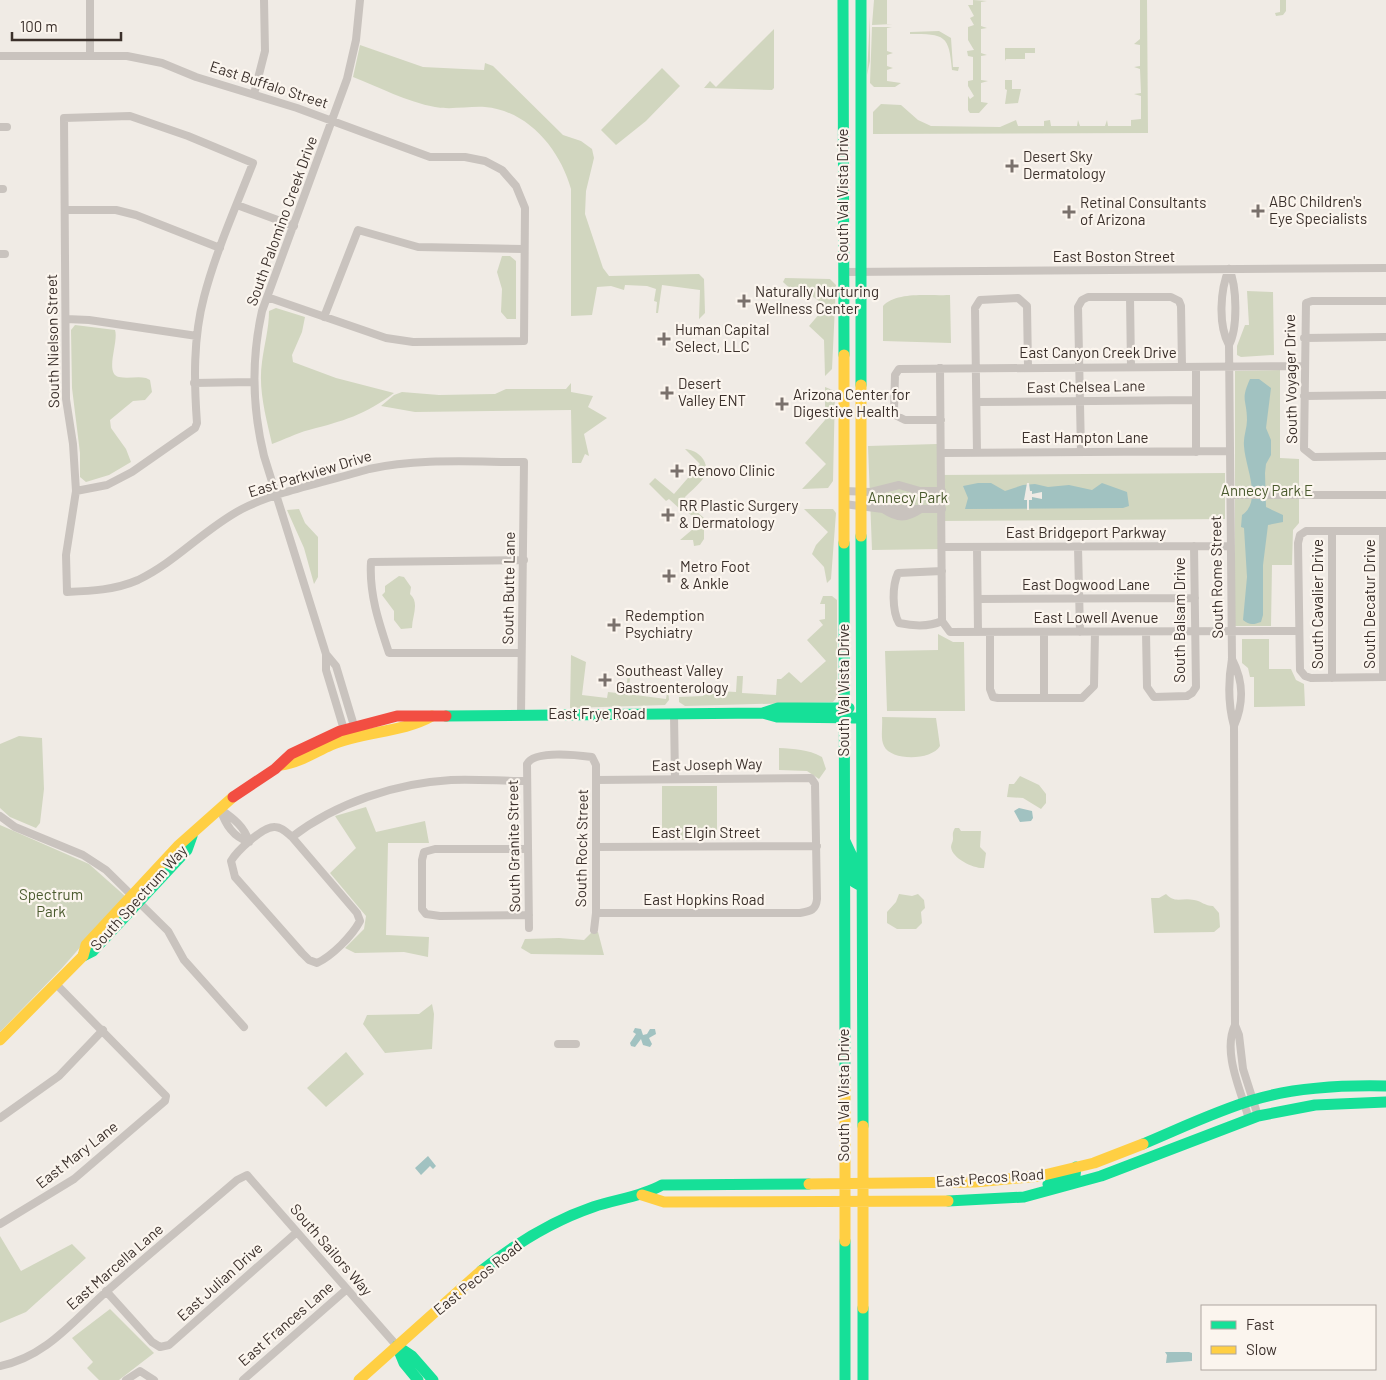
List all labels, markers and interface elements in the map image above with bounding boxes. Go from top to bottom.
scale bar [12,10,121,42]
text: 100 m [20,17,58,35]
street label: East Buffalo Street [208,56,331,112]
street label: South Val Vista Drive [833,128,851,262]
street label: South Palomino Creek Drive [242,133,320,308]
place label: Desert Sky Dermatology [1023,147,1106,182]
marker: Desert Sky Dermatology [1005,159,1019,173]
place label: ABC Children's Eye Specialists [1269,192,1367,227]
place label: Retinal Consultants of Arizona [1080,193,1206,228]
marker: ABC Children's Eye Specialists [1251,204,1265,218]
marker: Retinal Consultants of Arizona [1062,205,1076,219]
street label: East Boston Street [1053,247,1175,265]
street label: South Nielson Street [42,274,62,408]
place label: Naturally Nurturing Wellness Center [755,282,879,317]
marker: Naturally Nurturing Wellness Center [737,294,751,308]
street label: South Voyager Drive [1280,314,1300,444]
place label: Human Capital Select, LLC [675,320,769,355]
marker: Human Capital Select, LLC [657,332,671,346]
street label: East Canyon Creek Drive [1019,343,1177,361]
place label: Desert Valley ENT [678,374,746,409]
street label: East Chelsea Lane [1026,376,1146,396]
place label: Arizona Center for Digestive Health [793,385,911,420]
marker: Desert Valley ENT [660,386,674,400]
marker: Arizona Center for Digestive Health [775,397,789,411]
street label: East Hampton Lane [1021,428,1149,446]
street label: East Parkview Drive [246,446,373,500]
place label: Renovo Clinic [688,461,775,479]
marker: Renovo Clinic [670,464,684,478]
park label: Annecy Park E [1221,481,1313,499]
park label: Annecy Park [868,488,949,506]
place label: RR Plastic Surgery & Dermatology [679,496,799,531]
marker: RR Plastic Surgery & Dermatology [661,508,675,522]
street label: South Rome Street [1206,515,1226,639]
street label: East Bridgeport Parkway [1006,523,1166,541]
street label: South Butte Lane [498,532,518,644]
street label: South Cavalier Drive [1308,539,1326,669]
street label: South Decatur Drive [1360,539,1378,669]
place label: Metro Foot & Ankle [680,557,750,592]
street label: South Balsam Drive [1170,557,1188,683]
marker: Metro Foot & Ankle [662,569,676,583]
street label: East Dogwood Lane [1022,575,1150,593]
place label: Redemption Psychiatry [625,606,705,641]
street label: East Lowell Avenue [1034,608,1158,626]
marker: Redemption Psychiatry [607,618,621,632]
street label: South Val Vista Drive [834,623,852,757]
place label: Southeast Valley Gastroenterology [616,661,728,696]
marker: Southeast Valley Gastroenterology [598,673,612,687]
street label: East Frye Road [548,704,646,722]
street label: East Joseph Way [651,754,763,774]
street label: South Granite Street [503,779,523,913]
street label: South Rock Street [571,789,591,907]
street label: East Elgin Street [652,823,760,841]
street label: South Spectrum Way [86,841,190,954]
park label: Spectrum Park [19,885,83,920]
street label: East Hopkins Road [643,890,765,908]
street label: South Val Vista Drive [834,1028,852,1162]
street label: East Mary Lane [32,1117,121,1192]
street label: East Pecos Road [935,1164,1045,1190]
street label: South Sailors Way [287,1200,377,1299]
street label: East Marcella Lane [63,1220,166,1313]
street label: East Pecos Road [430,1236,525,1318]
street label: East Julian Drive [173,1238,266,1324]
street label: East Frances Lane [234,1277,336,1369]
legend [1201,1305,1376,1370]
text: Fast [1246,1315,1274,1333]
text: Slow [1246,1340,1277,1358]

